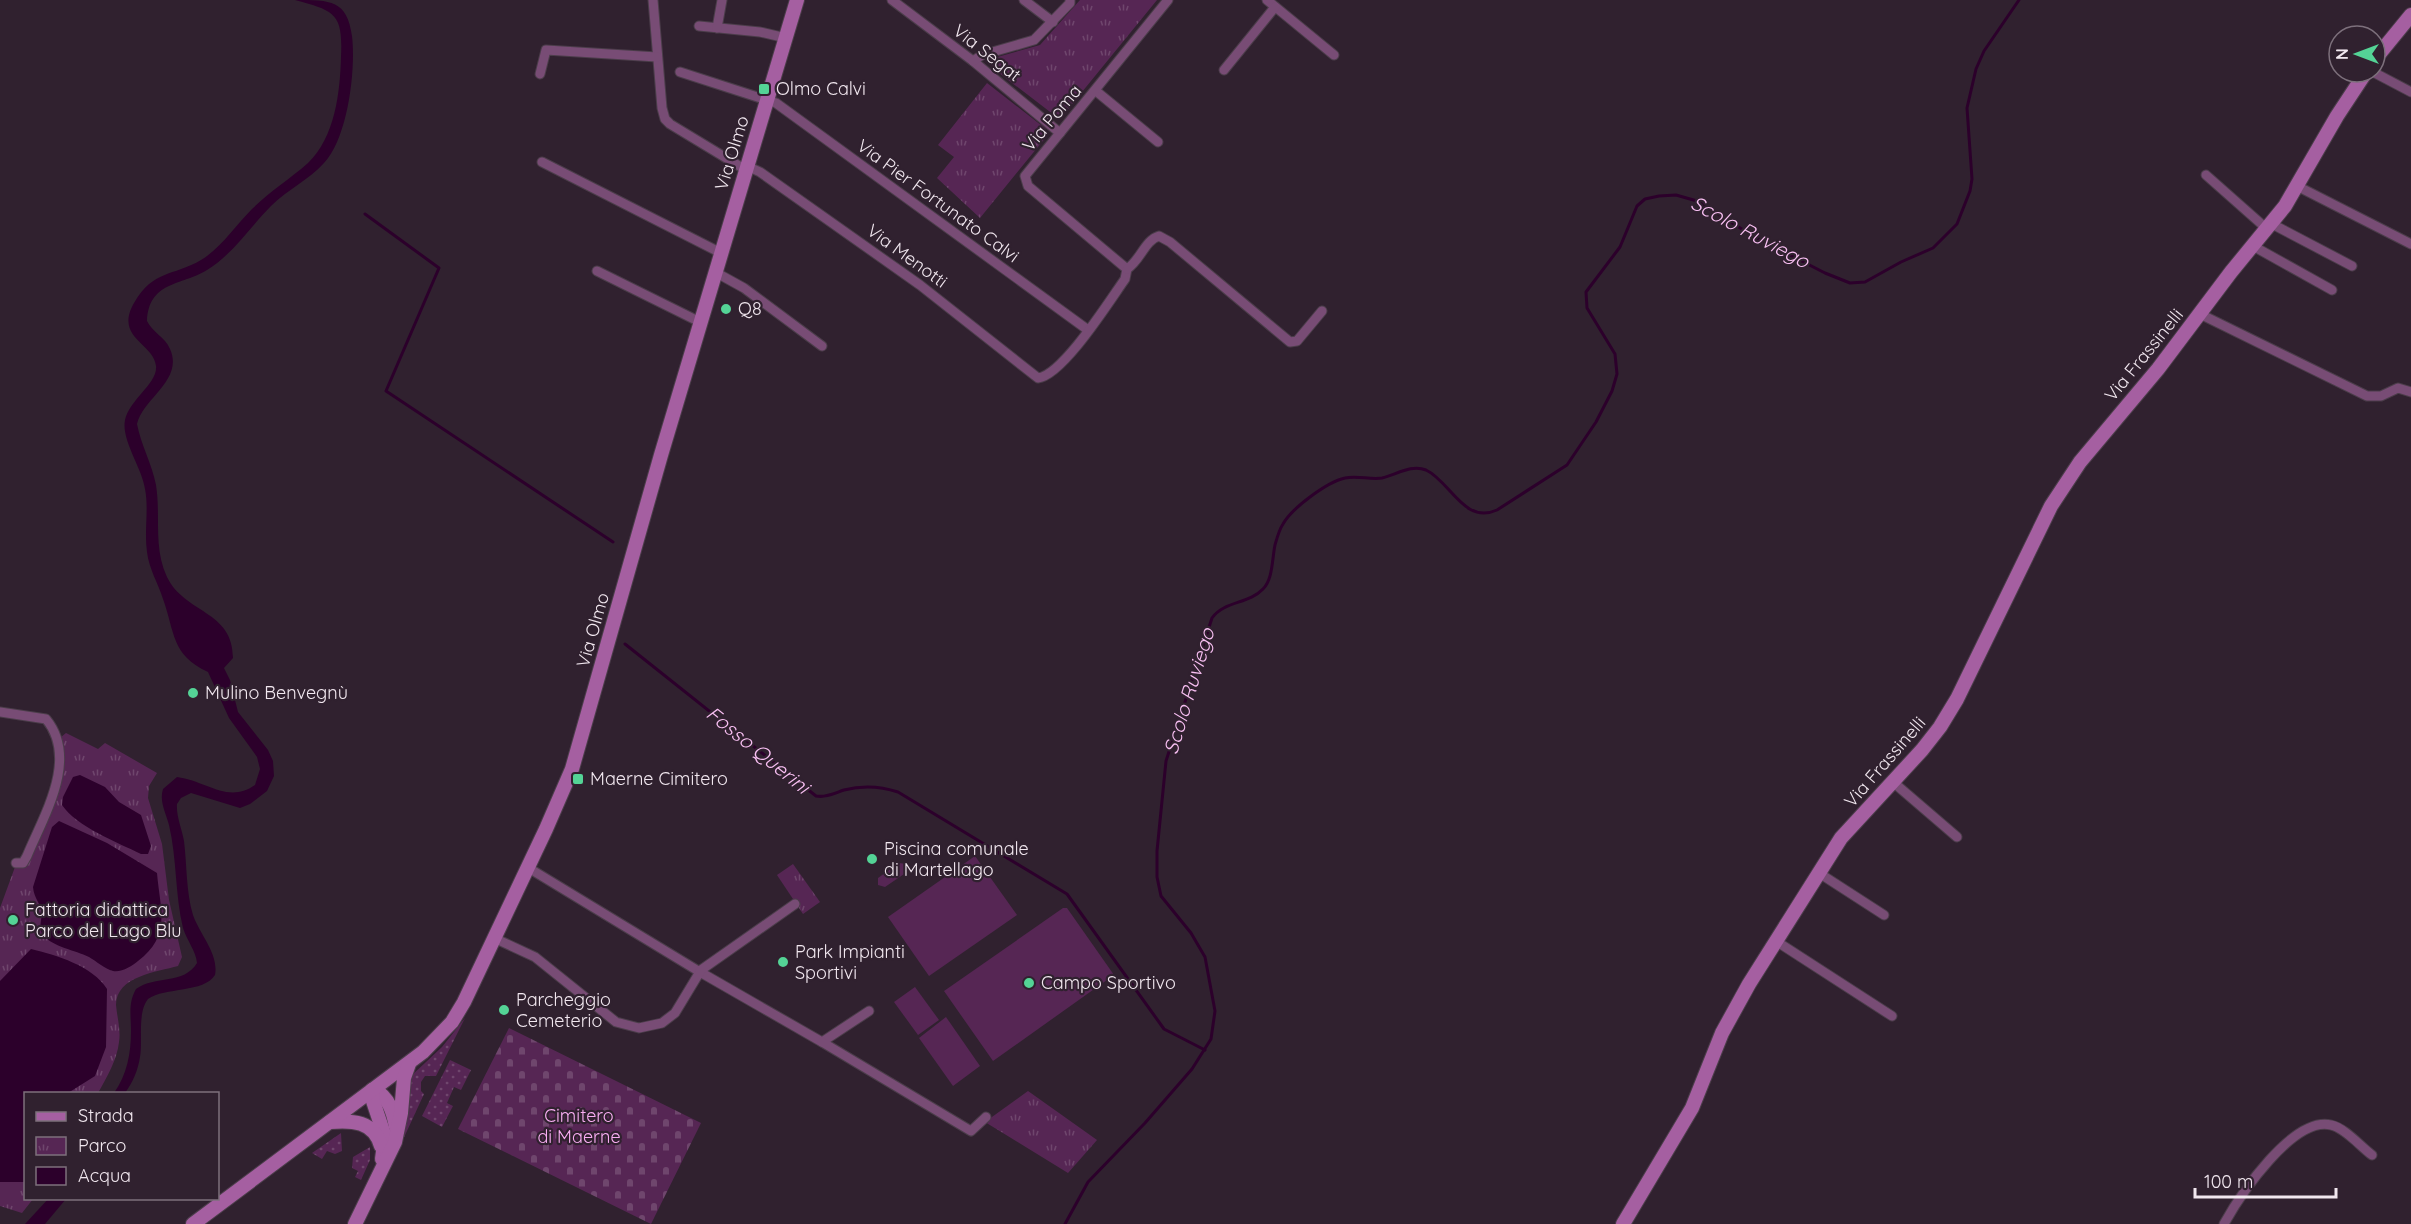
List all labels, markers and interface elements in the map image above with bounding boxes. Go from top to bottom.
street label: Via Segat [949,19,1026,86]
north arrow [2327,24,2387,84]
text: N [2332,48,2352,60]
place label: Olmo Calvi [776,77,866,100]
street label: Via Poma [1017,79,1086,156]
marker: Olmo Calvi [757,82,771,96]
street label: Via Olmo [709,113,754,193]
street label: Via Pier Fortunato Calvi [853,134,1024,267]
water label: Scolo Ruviego [1687,190,1814,274]
street label: Via Menotti [862,219,952,293]
place label: Q8 [738,297,762,320]
marker: Q8 [719,302,733,316]
street label: Via Frassinelli [2099,304,2188,406]
street label: Via Olmo [571,590,614,670]
water label: Scolo Ruviego [1158,624,1220,757]
place label: Mulino Benvegnù [205,681,348,704]
marker: Mulino Benvegnù [186,686,200,700]
water label: Fosso Querini [702,700,817,800]
street label: Via Frassinelli [1839,712,1930,812]
place label: Maerne Cimitero [590,767,728,790]
marker: Maerne Cimitero [571,772,585,786]
place label: Piscina comunale di Martellago [884,837,1029,881]
marker: Piscina comunale di Martellago [865,852,879,866]
place label: Fattoria didattica Parco del Lago Blu [25,898,181,942]
marker: Fattoria didattica Parco del Lago Blu [6,913,20,927]
place label: Park Impianti Sportivi [795,940,905,984]
marker: Park Impianti Sportivi [776,955,790,969]
place label: Campo Sportivo [1041,971,1176,994]
marker: Campo Sportivo [1022,976,1036,990]
place label: Parcheggio Cemeterio [516,988,611,1032]
marker: Parcheggio Cemeterio [497,1003,511,1017]
legend [24,1092,219,1200]
text: Strada [78,1104,134,1127]
park label: Cimitero di Maerne [537,1104,621,1148]
text: Parco [78,1134,126,1157]
scale bar [2195,1161,2336,1199]
text: Acqua [78,1164,131,1187]
text: 100 m [2204,1170,2253,1193]

